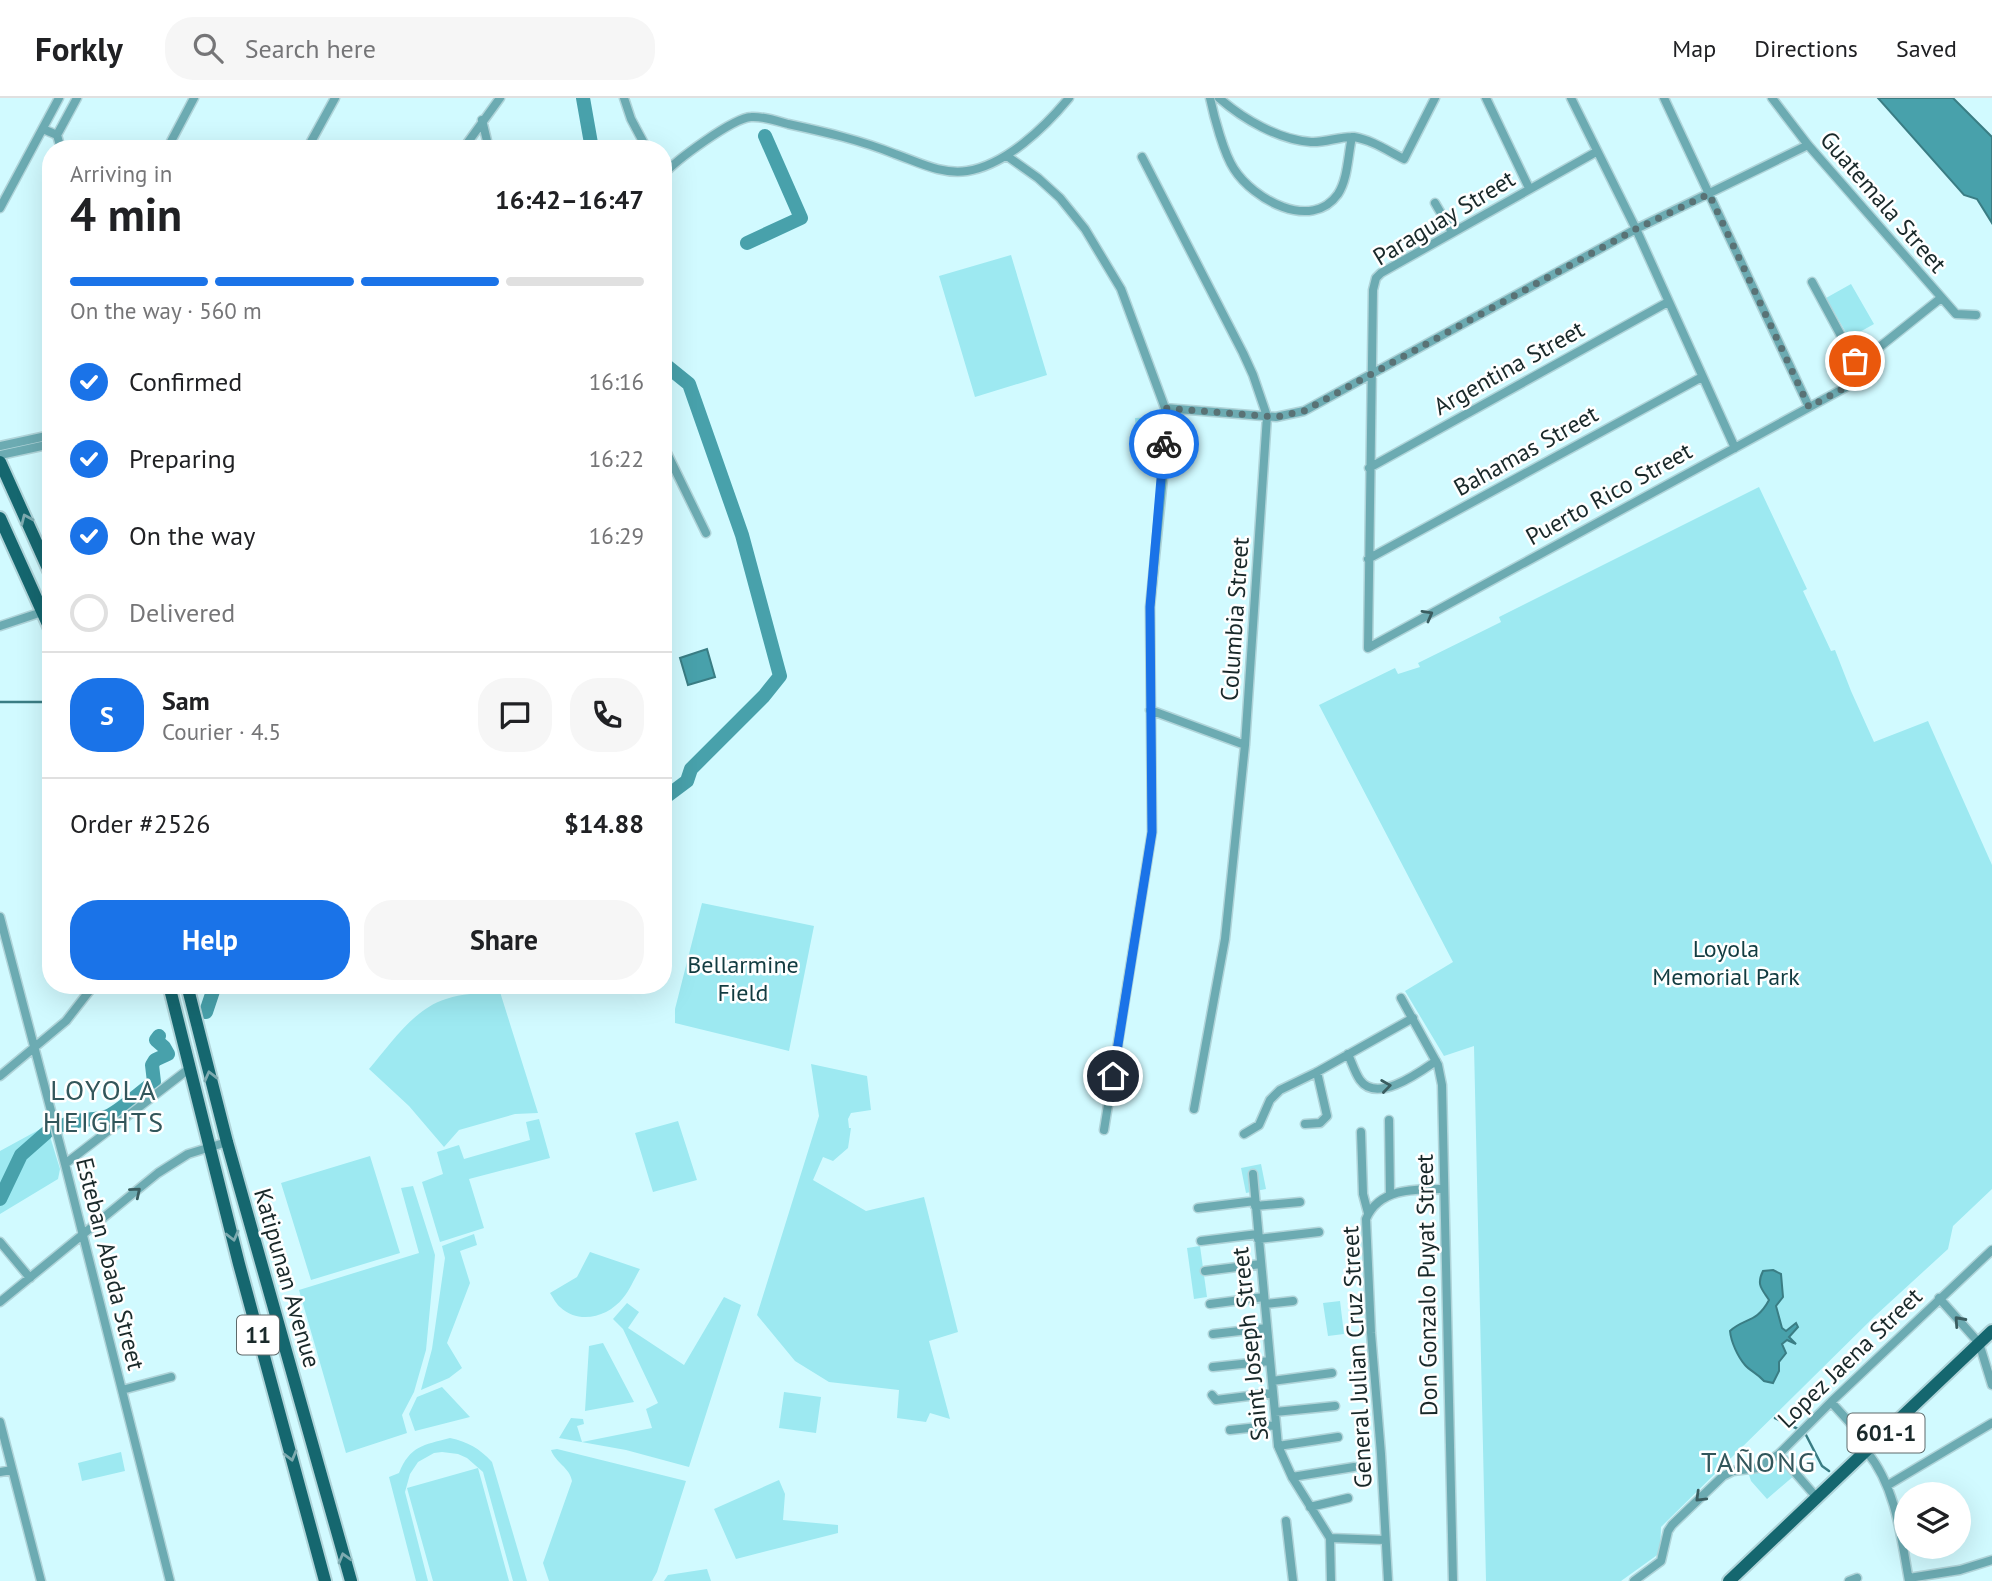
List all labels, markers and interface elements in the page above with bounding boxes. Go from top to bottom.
search box [165,17,655,80]
text: Forkly [35,27,123,70]
icon: search [189,29,227,67]
text: Search here [245,32,376,65]
text: Map [1672,33,1716,64]
text: Directions [1754,33,1858,64]
text: Saved [1896,33,1957,64]
street label: Guatemala Street [1813,124,1953,279]
text: Arriving in [70,159,172,188]
street label: Paraguay Street [1367,163,1520,272]
text: 16:42–16:47 [495,183,644,216]
text: 4 min [70,184,182,244]
text: On the way · 560 m [70,296,262,325]
street label: Argentina Street [1428,313,1590,422]
pin [1825,331,1885,391]
icon: bag [1836,342,1874,380]
icon: check [70,363,108,401]
text: Confirmed [129,365,242,398]
text: 16:16 [589,367,644,396]
street label: Bahamas Street [1448,398,1603,503]
courier [1129,409,1199,479]
icon: bike [1145,425,1183,463]
street label: Puerto Rico Street [1520,435,1697,552]
icon: check [70,440,108,478]
text: Preparing [129,442,236,475]
text: 16:22 [589,444,644,473]
one-way arrow [20,513,34,526]
icon: check [70,517,108,555]
text: On the way [129,519,255,552]
text: 16:29 [589,521,644,550]
street label: Columbia Street [1213,536,1256,702]
text: Delivered [129,596,235,629]
one-way arrow [1421,610,1433,623]
button: chat [478,678,552,752]
button: phone [570,678,644,752]
text: Sam [162,684,210,717]
text: S [100,699,114,732]
text: Courier · 4.5 [162,717,281,746]
text: Order #2526 [70,807,210,840]
text: $14.88 [564,807,644,840]
button: Help [70,900,350,980]
button: Share [364,900,644,980]
park label: Loyola Memorial Park [1652,933,1800,992]
park label: Bellarmine Field [687,949,799,1008]
pin [1083,1046,1143,1106]
icon: home [1094,1057,1132,1095]
one-way arrow [204,1070,218,1082]
district label: LOYOLA HEIGHTS [43,1071,165,1140]
one-way arrow [1380,1078,1392,1093]
street label: Esteban Abada Street [69,1154,152,1373]
street label: Don Gonzalo Puyat Street [1409,1154,1444,1416]
street label: Katipunan Avenue [247,1185,328,1371]
one-way arrow [128,1187,141,1200]
street label: General Julian Cruz Street [1334,1225,1379,1489]
one-way arrow [224,1230,239,1242]
street label: Saint Joseph Street [1224,1246,1275,1442]
street label: Lopez Jaena Street [1771,1281,1928,1434]
road number: 11 [237,1316,279,1354]
one-way arrow [1955,1316,1967,1329]
road number: 601-1 [1848,1414,1924,1452]
district label: TAÑONG [1701,1443,1817,1480]
one-way arrow [282,1450,297,1462]
map controls [1894,1482,1971,1559]
button: layers [1894,1482,1971,1559]
one-way arrow [1695,1489,1708,1502]
one-way arrow [338,1552,353,1564]

